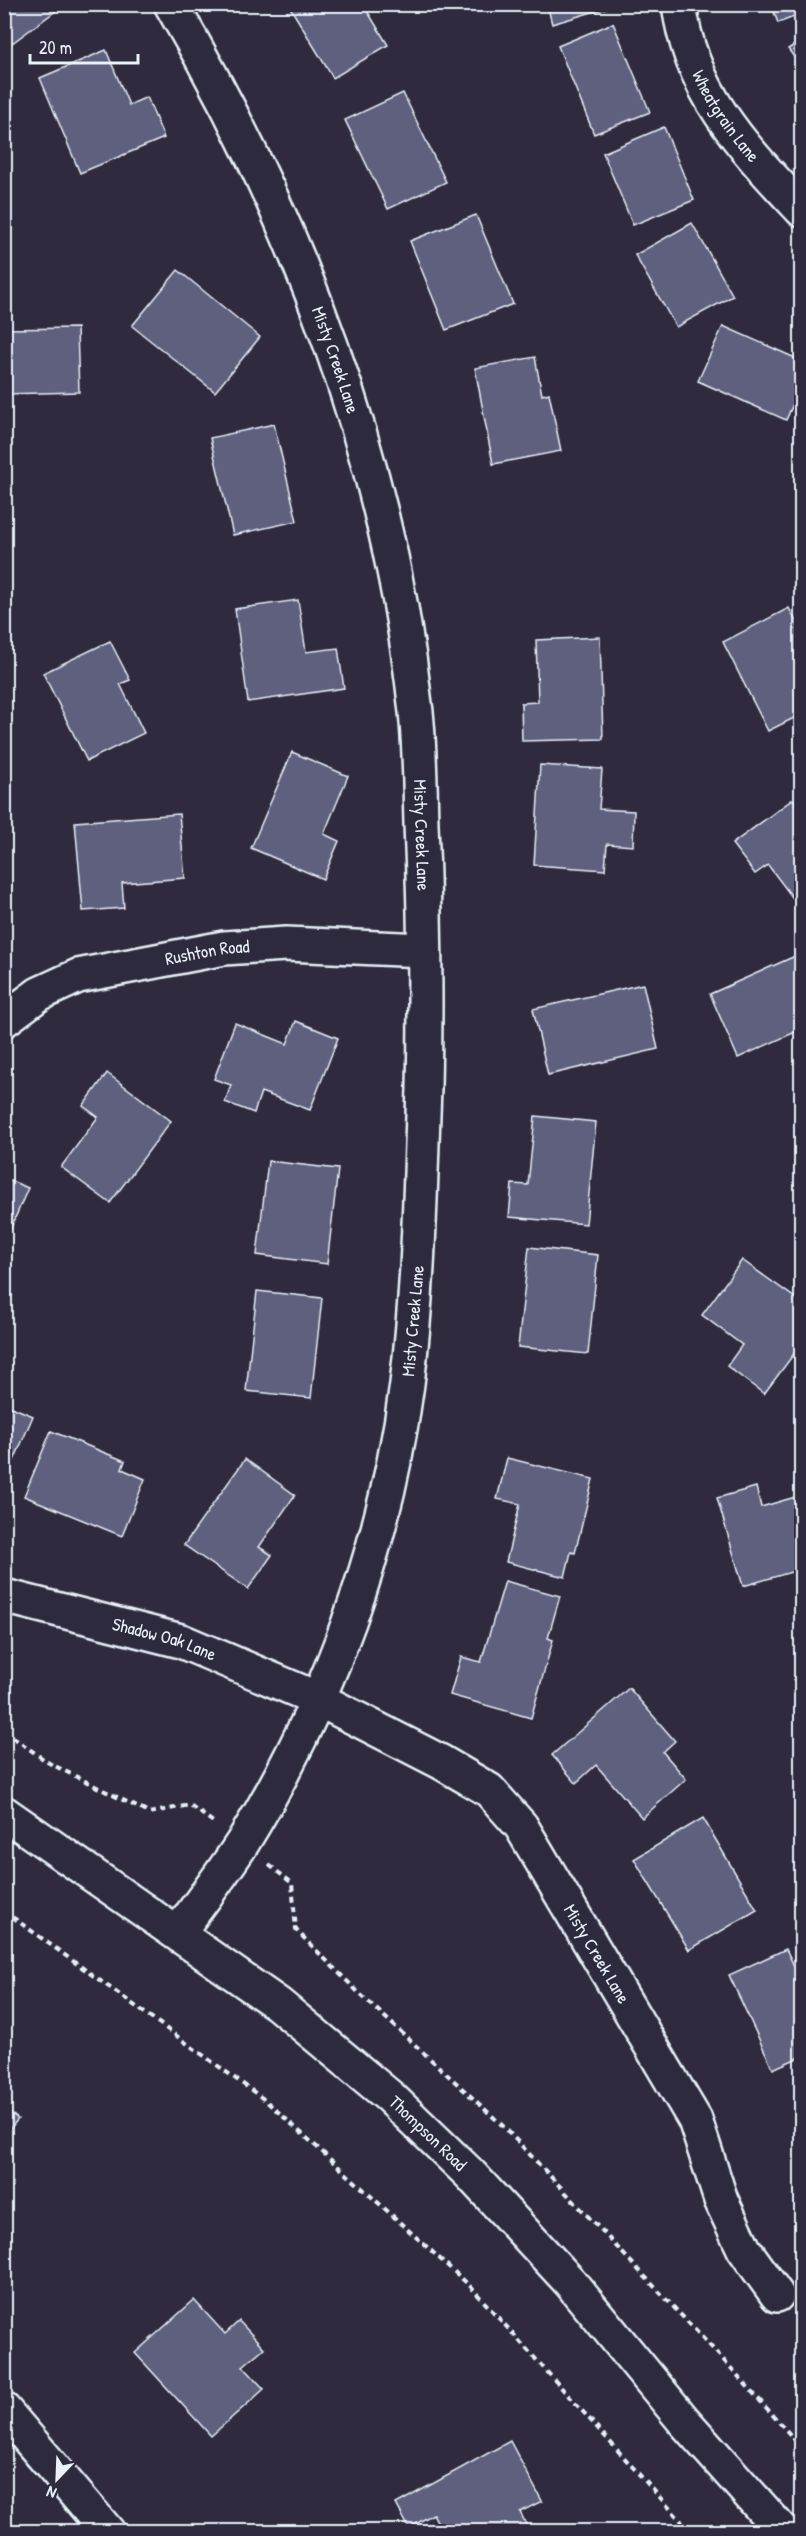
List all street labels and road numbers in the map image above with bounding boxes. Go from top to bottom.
street label: Wheatgrain Lane [686,66,766,167]
street label: Misty Creek Lane [306,303,366,417]
street label: Misty Creek Lane [408,779,436,891]
street label: Rushton Road [163,933,250,971]
street label: Misty Creek Lane [395,1264,430,1378]
street label: Shadow Oak Lane [110,1611,220,1667]
street label: Misty Creek Lane [558,1899,636,2008]
street label: Thompson Road [384,2090,473,2176]

